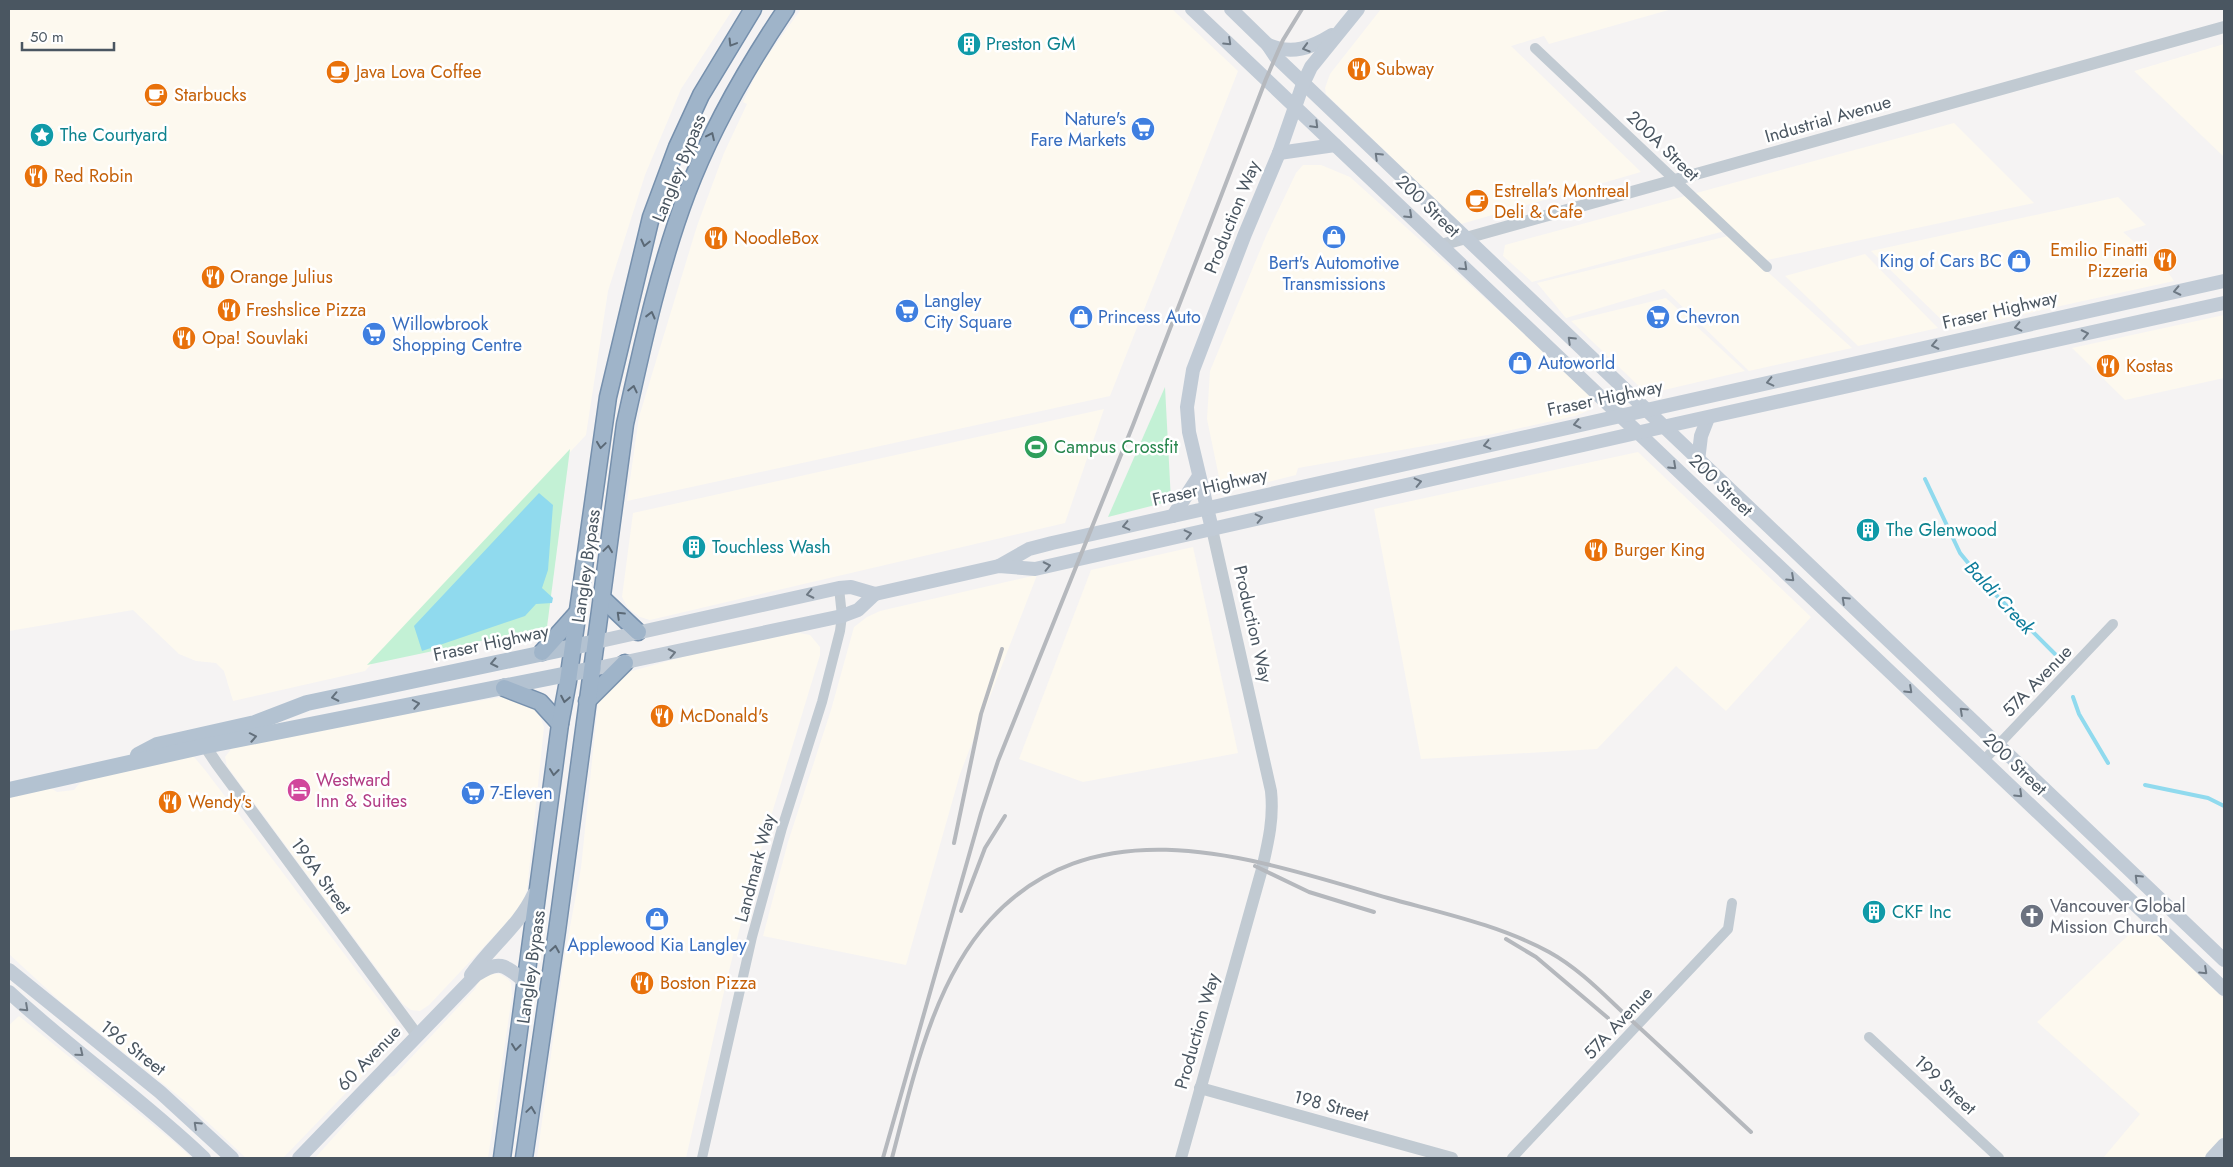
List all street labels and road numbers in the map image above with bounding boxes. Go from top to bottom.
street label: Industrial Avenue [1762,89,1894,149]
street label: 200A Street [1621,105,1706,188]
street label: Langley Bypass [646,110,712,226]
street label: Production Way [1198,157,1267,277]
street label: 200 Street [1390,169,1466,244]
street label: Fraser Highway [1940,284,2060,336]
street label: Fraser Highway [1545,373,1665,423]
street label: 200 Street [1683,448,1759,523]
street label: Fraser Highway [1150,461,1270,513]
street label: Langley Bypass [565,508,607,624]
street label: Production Way [1227,563,1279,685]
street label: Fraser Highway [431,618,551,668]
street label: 57A Avenue [1996,639,2078,723]
street label: 200 Street [1977,727,2053,802]
street label: Landmark Way [728,811,782,925]
street label: 196A Street [284,832,358,920]
street label: Langley Bypass [510,909,552,1025]
street label: Production Way [1168,970,1226,1092]
street label: 57A Avenue [1577,981,1659,1065]
street label: 196 Street [95,1014,172,1082]
street label: 60 Avenue [331,1019,407,1097]
street label: 199 Street [1908,1049,1983,1121]
street label: 198 Street [1291,1084,1372,1129]

